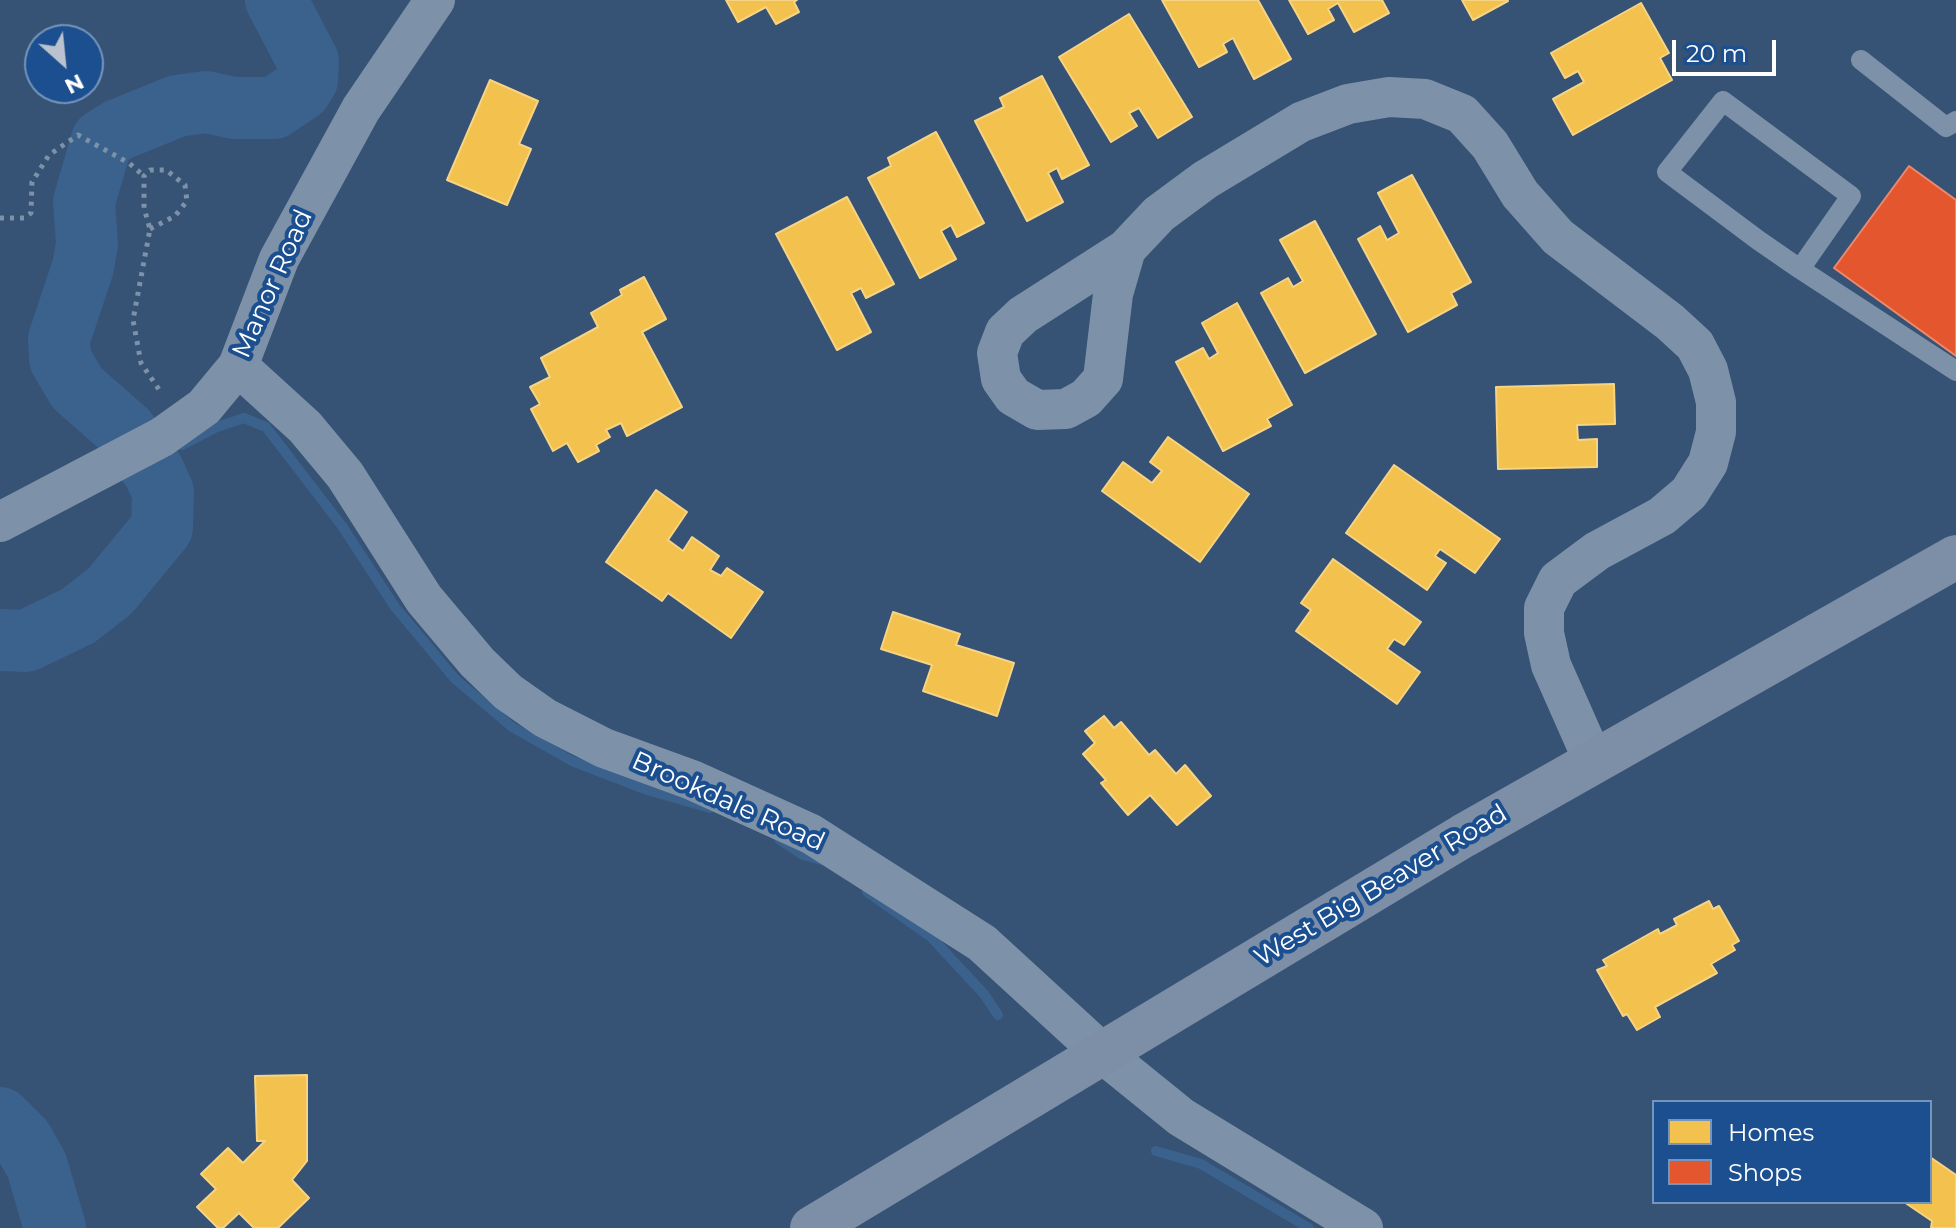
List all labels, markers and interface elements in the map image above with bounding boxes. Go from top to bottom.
north arrow [24,24,104,104]
scale bar [1676,24,1780,74]
text: 20 m [1686,39,1747,68]
text: N [60,68,88,100]
street label: Manor Road [226,205,320,363]
street label: Brookdale Road [627,745,829,859]
street label: West Big Beaver Road [1249,798,1513,974]
legend [1652,1100,1932,1204]
text: Homes [1728,1118,1814,1147]
text: Shops [1728,1158,1802,1187]

